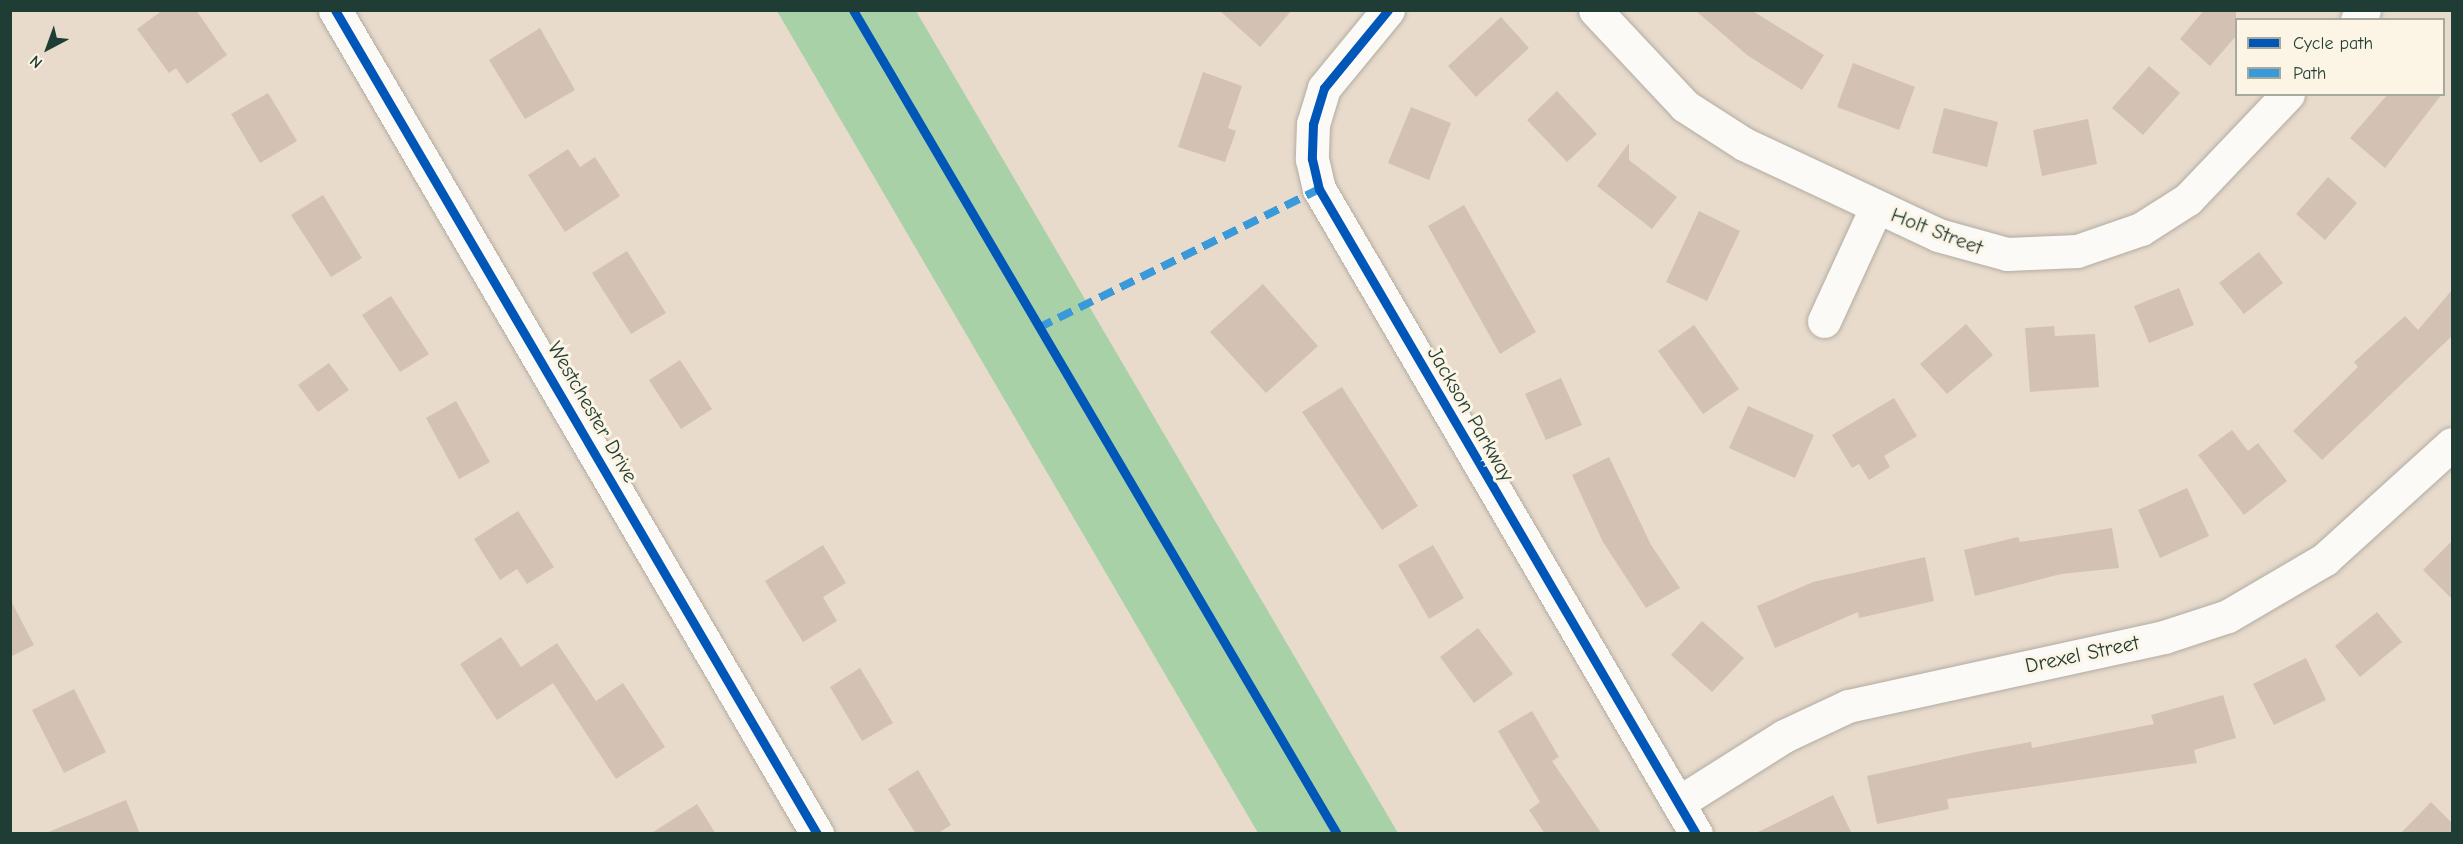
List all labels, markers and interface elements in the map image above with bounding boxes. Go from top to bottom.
north arrow [18,18,78,78]
legend [2235,18,2445,96]
text: Cycle path [2293,33,2373,54]
text: N [26,51,46,72]
text: Path [2293,63,2326,84]
street label: Holt Street [1887,202,1987,260]
street label: Westchester Drive [542,337,644,487]
street label: Jackson Parkway [1422,342,1520,486]
street label: Drexel Street [2023,630,2141,678]

